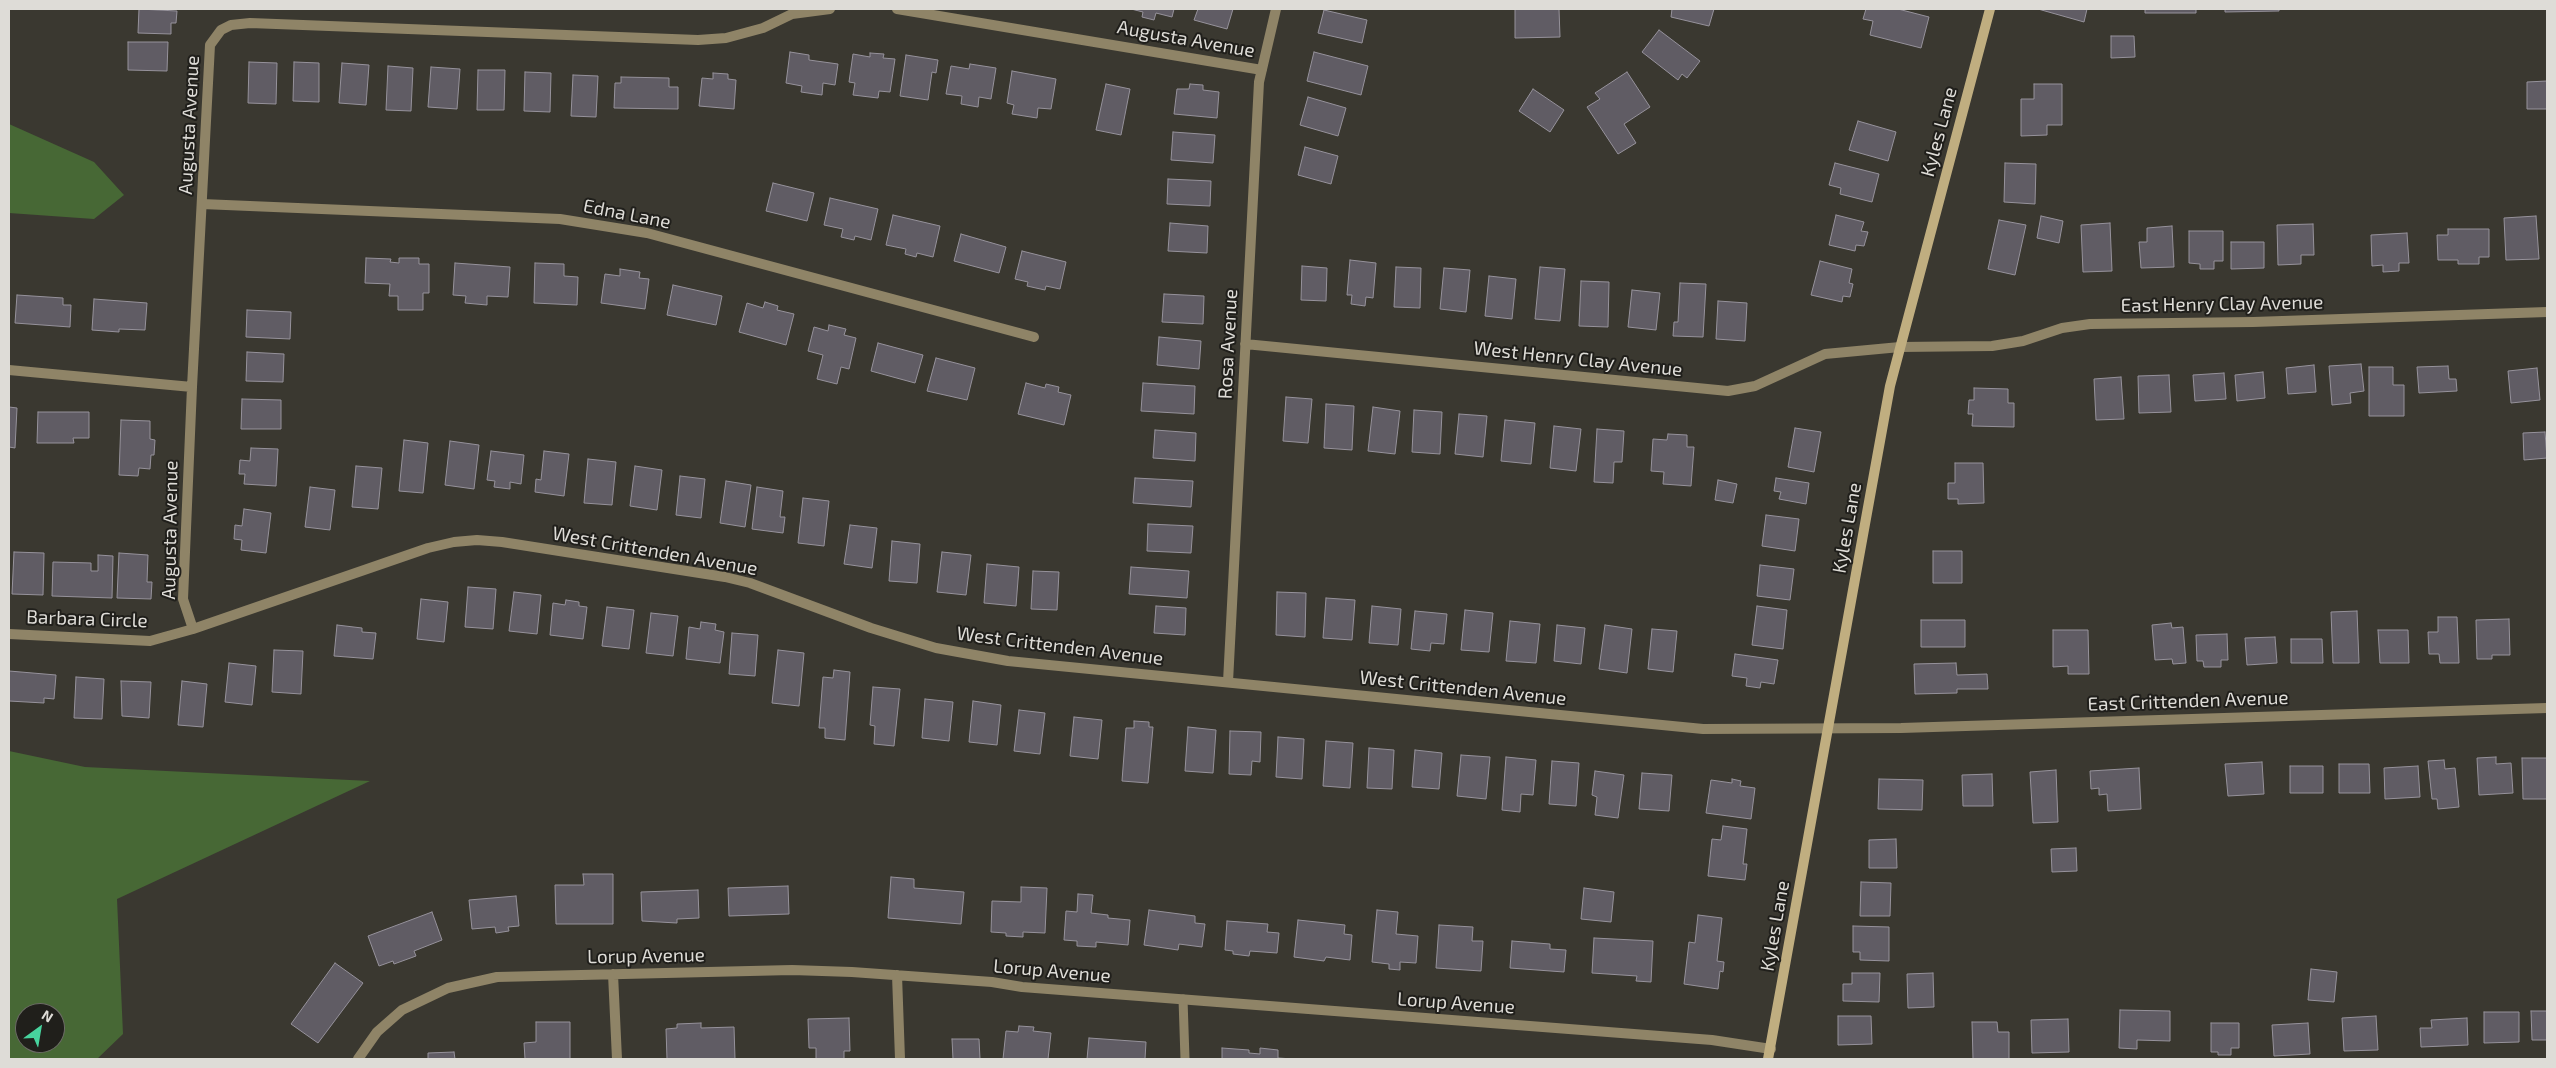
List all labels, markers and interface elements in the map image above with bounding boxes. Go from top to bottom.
street label: Augusta Avenue [1115,16,1257,62]
street label: Augusta Avenue [174,55,204,195]
street label: Kyles Lane [1916,85,1962,179]
street label: Edna Lane [581,194,673,234]
street label: Rosa Avenue [1214,288,1242,400]
street label: East Henry Clay Avenue [2120,291,2324,317]
street label: West Henry Clay Avenue [1473,337,1683,381]
street label: Augusta Avenue [157,460,183,600]
street label: Kyles Lane [1828,481,1866,575]
street label: West Crittenden Avenue [551,522,759,580]
street label: Barbara Circle [26,605,148,633]
street label: West Crittenden Avenue [955,622,1165,670]
street label: West Crittenden Avenue [1358,666,1568,710]
street label: East Crittenden Avenue [2087,686,2289,716]
street label: Kyles Lane [1756,879,1794,973]
street label: Lorup Avenue [587,944,705,968]
street label: Lorup Avenue [992,955,1112,987]
street label: Lorup Avenue [1396,988,1516,1018]
north arrow [15,1003,65,1053]
text: N [39,1006,56,1026]

